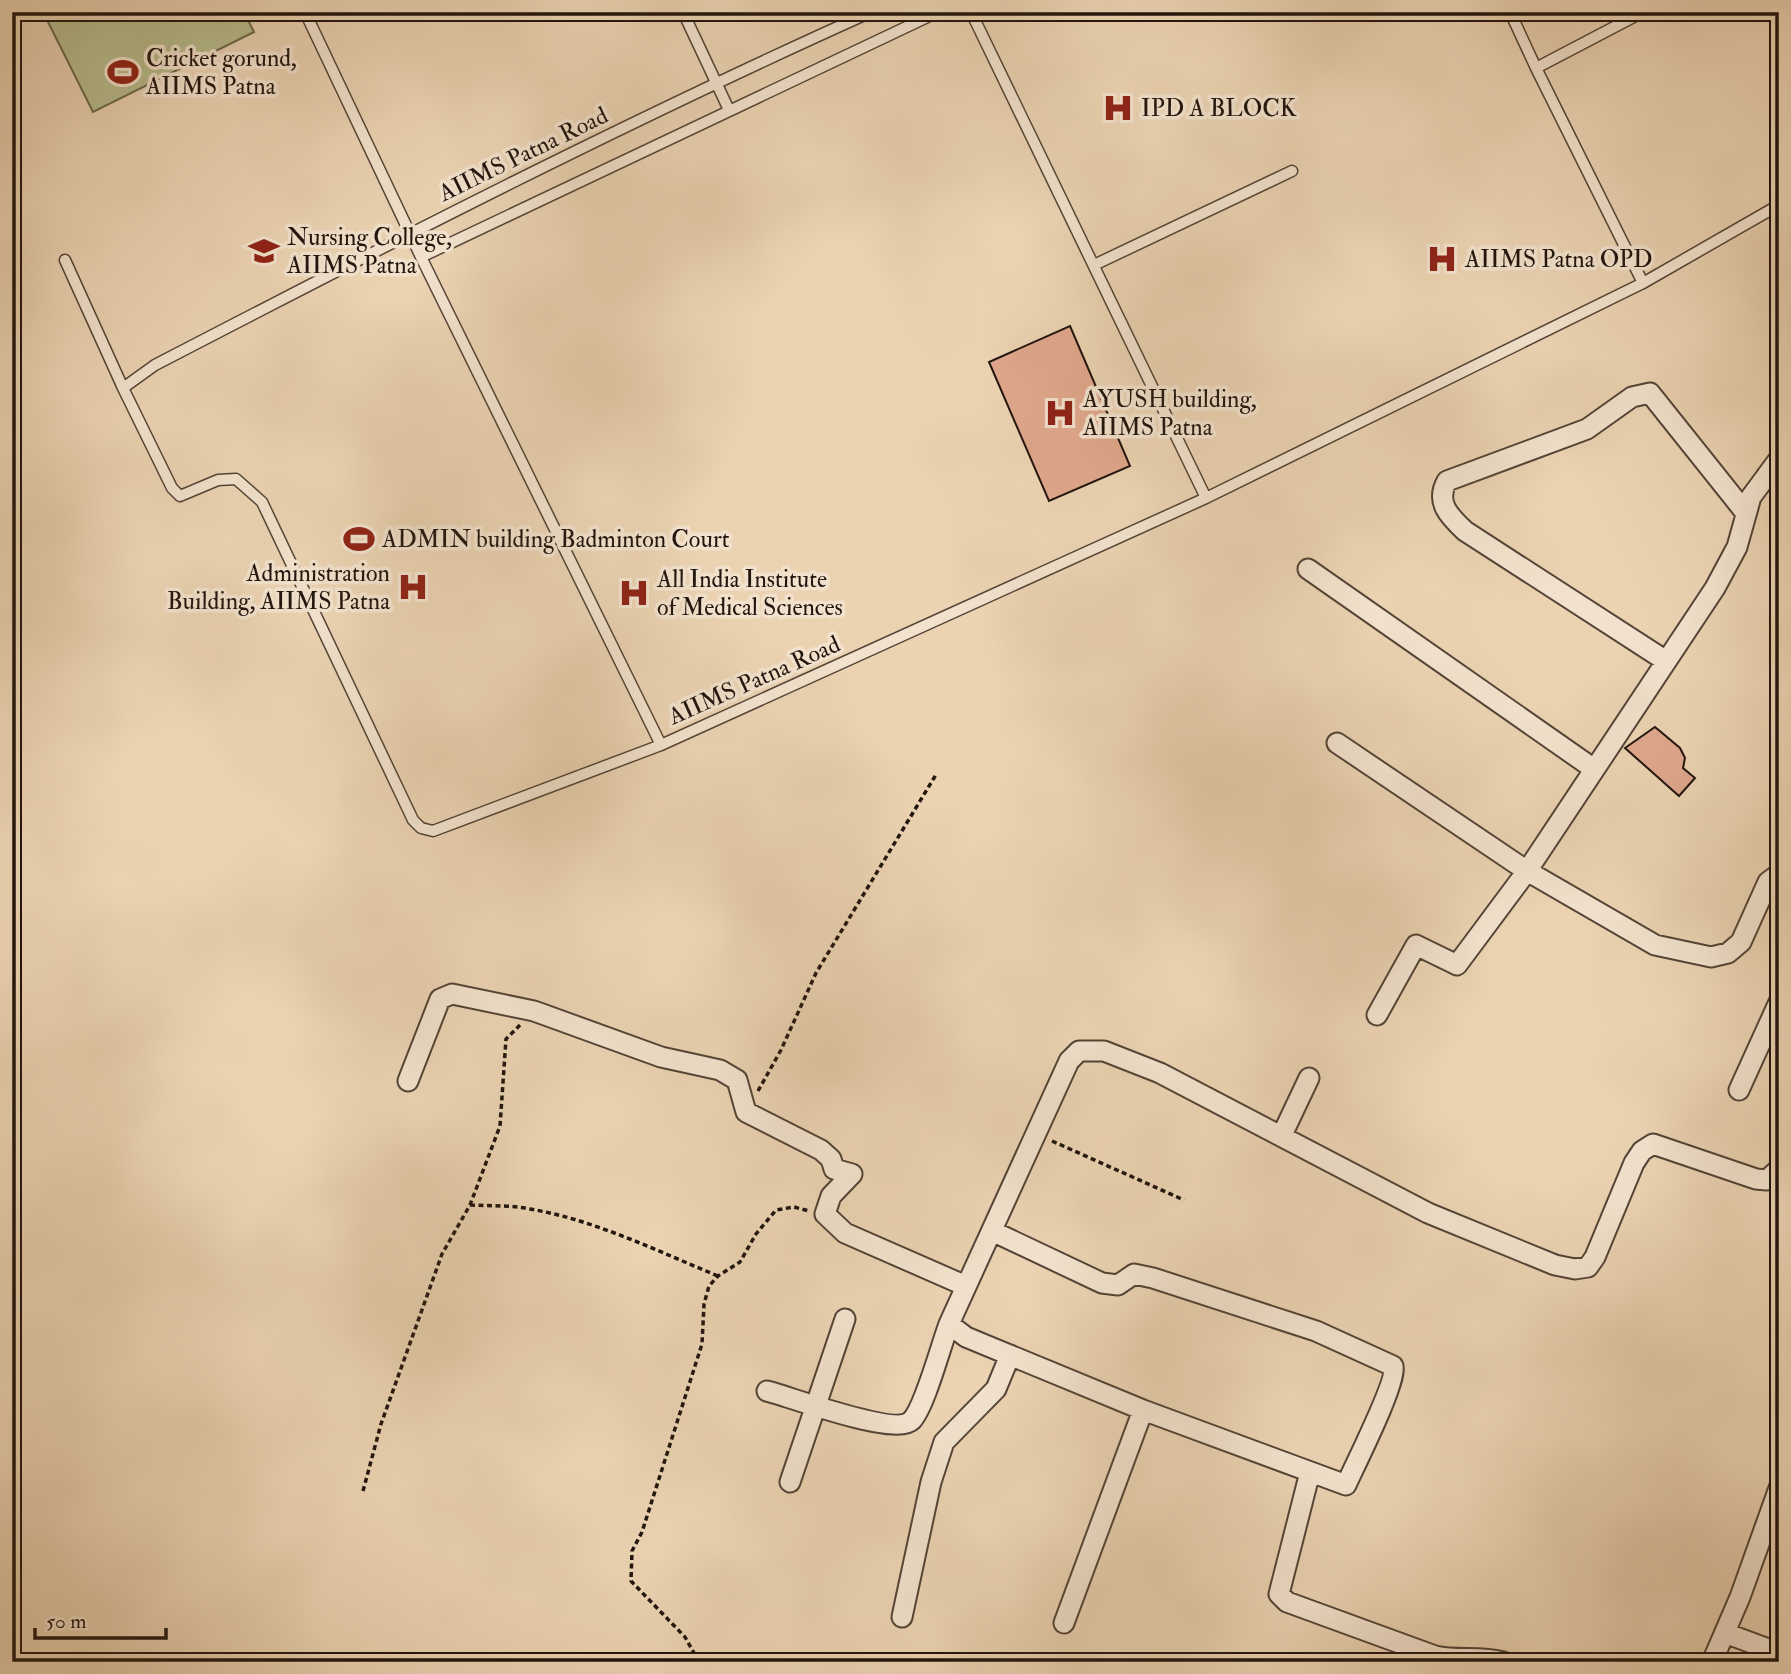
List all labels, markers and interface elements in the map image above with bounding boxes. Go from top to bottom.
place label: Cricket gorund, AIIMS Patna [145,43,297,102]
sports icon: Cricket gorund, AIIMS Patna [106,55,140,89]
hospital icon: IPD A BLOCK [1101,91,1135,125]
place label: IPD A BLOCK [1141,93,1297,124]
street label: AIIMS Patna Road [432,100,613,209]
place label: Nursing College, AIIMS Patna [286,222,452,281]
school or university icon: Nursing College, AIIMS Patna [247,234,281,268]
hospital icon: AIIMS Patna OPD [1425,242,1459,276]
place label: AIIMS Patna OPD [1464,244,1653,275]
place label: AYUSH building, AIIMS Patna [1082,384,1257,443]
hospital icon: AYUSH building, AIIMS Patna [1043,396,1077,430]
sports icon: ADMIN building Badminton Court [342,522,376,556]
place label: ADMIN building Badminton Court [381,524,730,555]
place label: Administration Building, AIIMS Patna [167,558,391,617]
place label: All India Institute of Medical Sciences [656,564,843,623]
hospital icon: Administration Building, AIIMS Patna [396,570,430,604]
hospital icon: All India Institute of Medical Sciences [617,576,651,610]
street label: AIIMS Patna Road [663,629,845,733]
scale bar [35,1597,166,1641]
text: 50 m [46,1608,87,1635]

